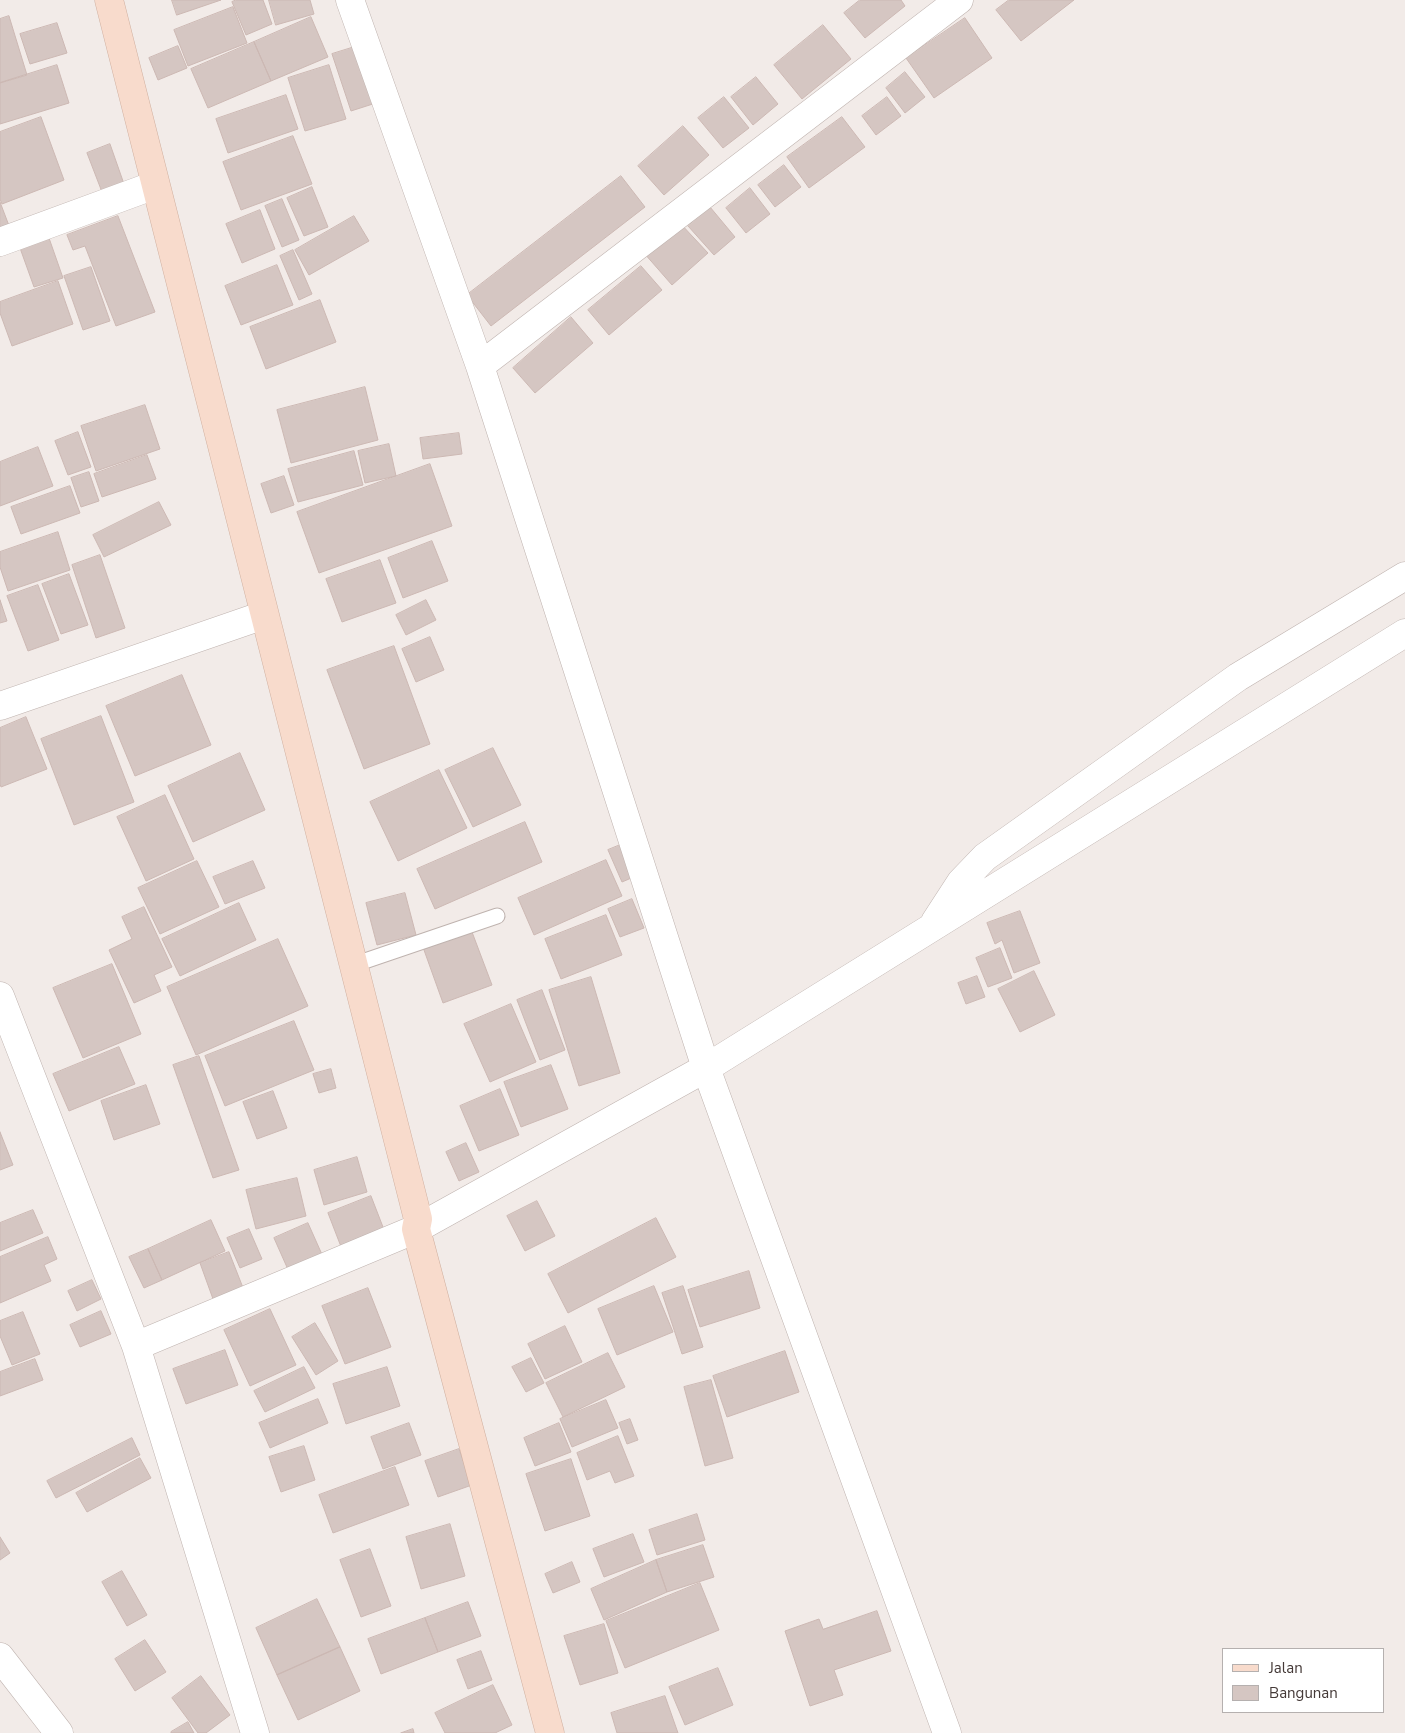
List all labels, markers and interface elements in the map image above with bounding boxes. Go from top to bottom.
legend [1222,1648,1385,1713]
text: Jalan [1269,1658,1303,1678]
text: Bangunan [1269,1683,1338,1703]

